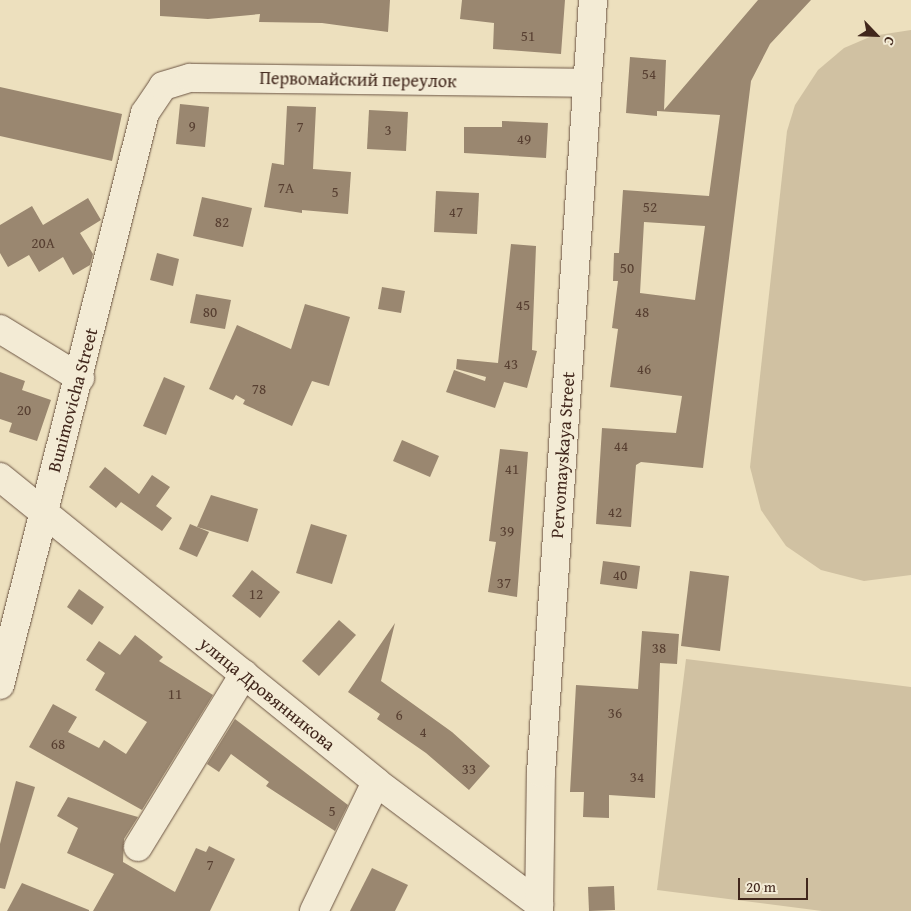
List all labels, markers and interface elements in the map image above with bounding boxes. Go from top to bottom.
north arrow [851,10,901,60]
house number: 51 [521,27,535,45]
text: С [879,33,900,49]
house number: 54 [642,65,656,83]
street label: Первомайский переулок [259,67,457,93]
house number: 9 [188,117,196,135]
house number: 7 [296,118,304,136]
house number: 3 [384,121,392,139]
house number: 49 [517,130,531,148]
house number: 7А [278,179,294,197]
house number: 5 [331,183,339,201]
house number: 52 [643,198,657,216]
house number: 47 [449,203,463,221]
house number: 82 [215,213,229,231]
house number: 20А [31,234,55,252]
house number: 50 [620,259,634,277]
house number: 45 [516,296,530,314]
house number: 80 [203,303,217,321]
house number: 48 [635,303,649,321]
street label: Bunimovicha Street [43,325,103,475]
house number: 43 [504,355,518,373]
house number: 46 [637,360,651,378]
street label: Pervomayskaya Street [546,371,580,539]
house number: 78 [252,380,266,398]
house number: 20 [17,401,31,419]
house number: 44 [614,437,628,455]
house number: 41 [505,460,519,478]
house number: 42 [608,503,622,521]
house number: 39 [500,522,514,540]
house number: 40 [613,566,627,584]
house number: 37 [497,574,511,592]
house number: 12 [249,585,263,603]
street label: улица Дровянникова [195,633,339,755]
house number: 38 [652,639,666,657]
house number: 11 [168,685,182,703]
house number: 36 [608,704,622,722]
house number: 6 [395,706,403,724]
house number: 4 [419,723,427,741]
house number: 68 [51,735,65,753]
house number: 33 [462,760,476,778]
house number: 34 [630,768,644,786]
house number: 5 [328,802,336,820]
house number: 7 [206,856,214,874]
scale bar [741,868,811,900]
text: 20 m [746,876,776,897]

